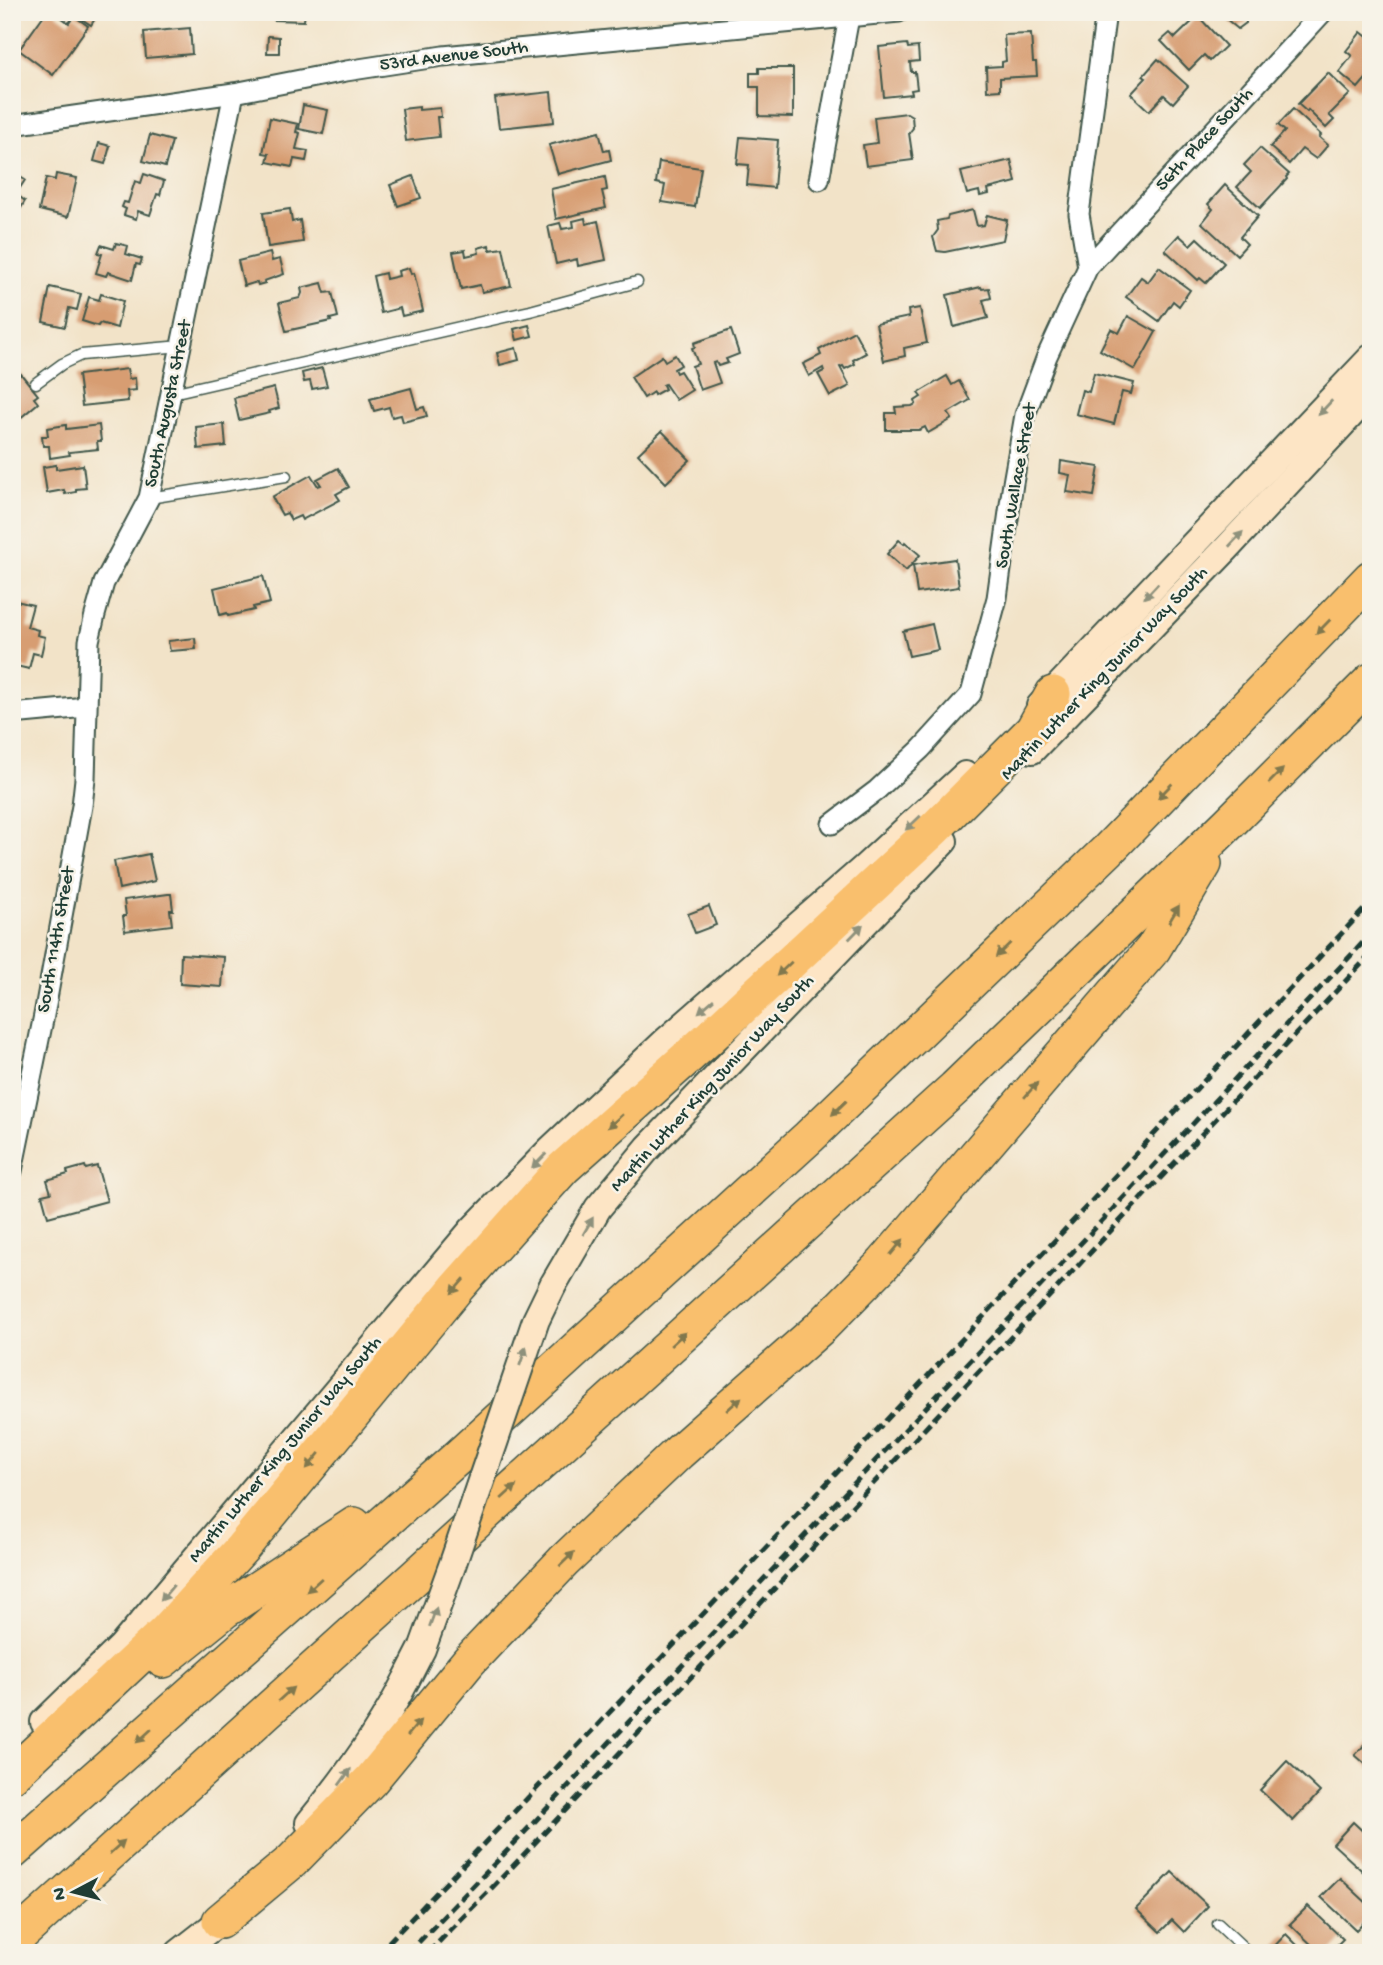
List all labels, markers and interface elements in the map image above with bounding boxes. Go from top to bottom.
street label: 53rd Avenue South [378,36,530,78]
street label: 56th Place South [1151,83,1259,197]
street label: South Augusta Street [140,316,198,490]
one-way arrow [1317,399,1333,416]
street label: South Wallace Street [991,400,1043,570]
one-way arrow [1227,531,1243,548]
street label: Martin Luther King Junior Way South [996,562,1214,786]
one-way arrow [1144,582,1160,599]
one-way arrow [1316,618,1332,635]
one-way arrow [1267,768,1284,784]
one-way arrow [1157,782,1174,799]
one-way arrow [904,815,922,831]
street label: South 114th Street [33,863,82,1015]
one-way arrow [1168,904,1180,923]
one-way arrow [848,923,865,940]
one-way arrow [995,942,1012,959]
one-way arrow [775,961,793,977]
street label: Martin Luther King Junior Way South [606,970,820,1198]
one-way arrow [697,998,715,1014]
one-way arrow [1023,1082,1038,1099]
one-way arrow [831,1100,848,1117]
one-way arrow [606,1113,624,1129]
one-way arrow [532,1152,548,1169]
one-way arrow [582,1216,594,1235]
one-way arrow [890,1238,905,1256]
one-way arrow [450,1277,466,1295]
street label: Martin Luther King Junior Way South [184,1332,388,1568]
one-way arrow [669,1332,686,1347]
one-way arrow [518,1345,529,1366]
one-way arrow [725,1397,742,1413]
one-way arrow [306,1452,321,1470]
one-way arrow [500,1484,518,1500]
one-way arrow [558,1552,575,1568]
one-way arrow [305,1577,323,1593]
one-way arrow [160,1584,175,1601]
one-way arrow [428,1607,439,1628]
one-way arrow [277,1686,295,1702]
one-way arrow [407,1719,422,1737]
one-way arrow [136,1727,153,1743]
one-way arrow [338,1768,352,1786]
one-way arrow [108,1839,125,1855]
north arrow [38,1856,108,1926]
text: N [48,1886,73,1901]

